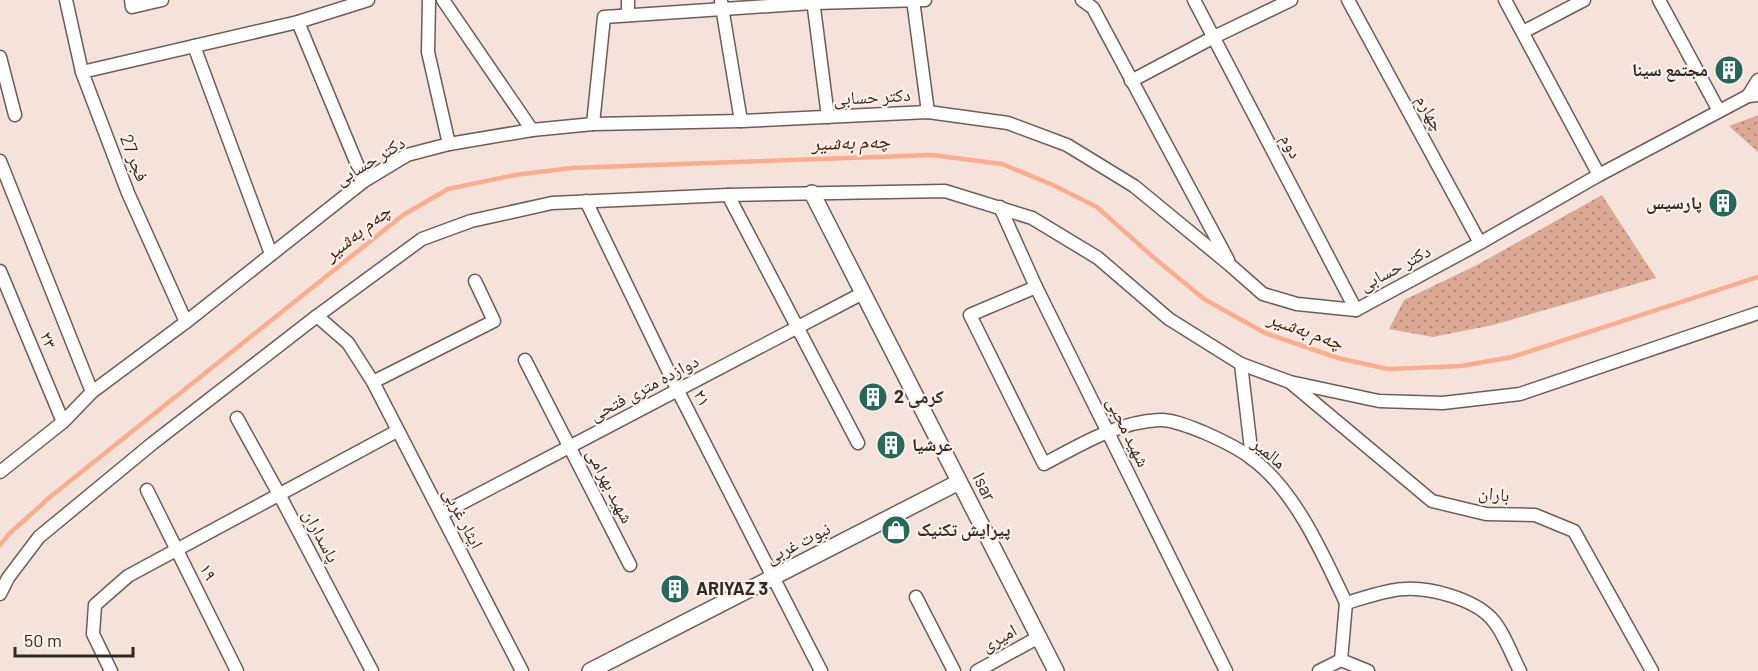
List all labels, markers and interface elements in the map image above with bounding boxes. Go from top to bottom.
building icon: مجتمع سینا [1713,54,1745,86]
place label: مجتمع سینا [1632,58,1708,82]
street label: دکتر حسابی [833,83,911,110]
street label: چهارم [1410,90,1450,136]
water label: چەم بەشیر [809,128,891,157]
street label: دوم [1275,129,1307,163]
street label: فجر 27 [116,131,154,184]
street label: دکتر حسابی [331,131,409,190]
building icon: پارسیس [1707,187,1739,219]
place label: پارسیس [1646,191,1702,214]
water label: چەم بەشیر [317,197,397,268]
street label: دکتر حسابی [1355,239,1434,296]
water label: چەم بەشیر [1262,304,1348,357]
street label: ۲۳ [36,328,62,351]
street label: دوازده متری فتحی [585,349,702,426]
building icon: کرمی 2 [857,381,889,413]
street label: ۲۱ [689,385,716,410]
place label: کرمی 2 [894,385,944,408]
street label: شهید محبی [1102,393,1155,471]
building icon: عرشیا [875,429,907,461]
street label: مالمیر [1247,431,1291,473]
place label: عرشیا [912,433,953,455]
street label: شهید بهرامی [582,444,639,527]
street label: Isar [968,469,1001,505]
street label: باران [1477,480,1511,507]
street label: ایثار غربی [438,483,489,552]
street label: پاسداران [298,505,345,566]
shop icon: پیرایش تکنیک [880,514,912,546]
street label: نبوت غربی [761,516,834,569]
place label: پیرایش تکنیک [917,518,1011,541]
street label: ۱۹ [195,559,222,584]
building icon: ARIYAZ 3 [659,573,691,605]
place label: ARIYAZ 3 [696,577,768,599]
street label: امیری [977,618,1021,657]
scale bar [15,620,134,658]
text: 50 m [24,629,62,651]

